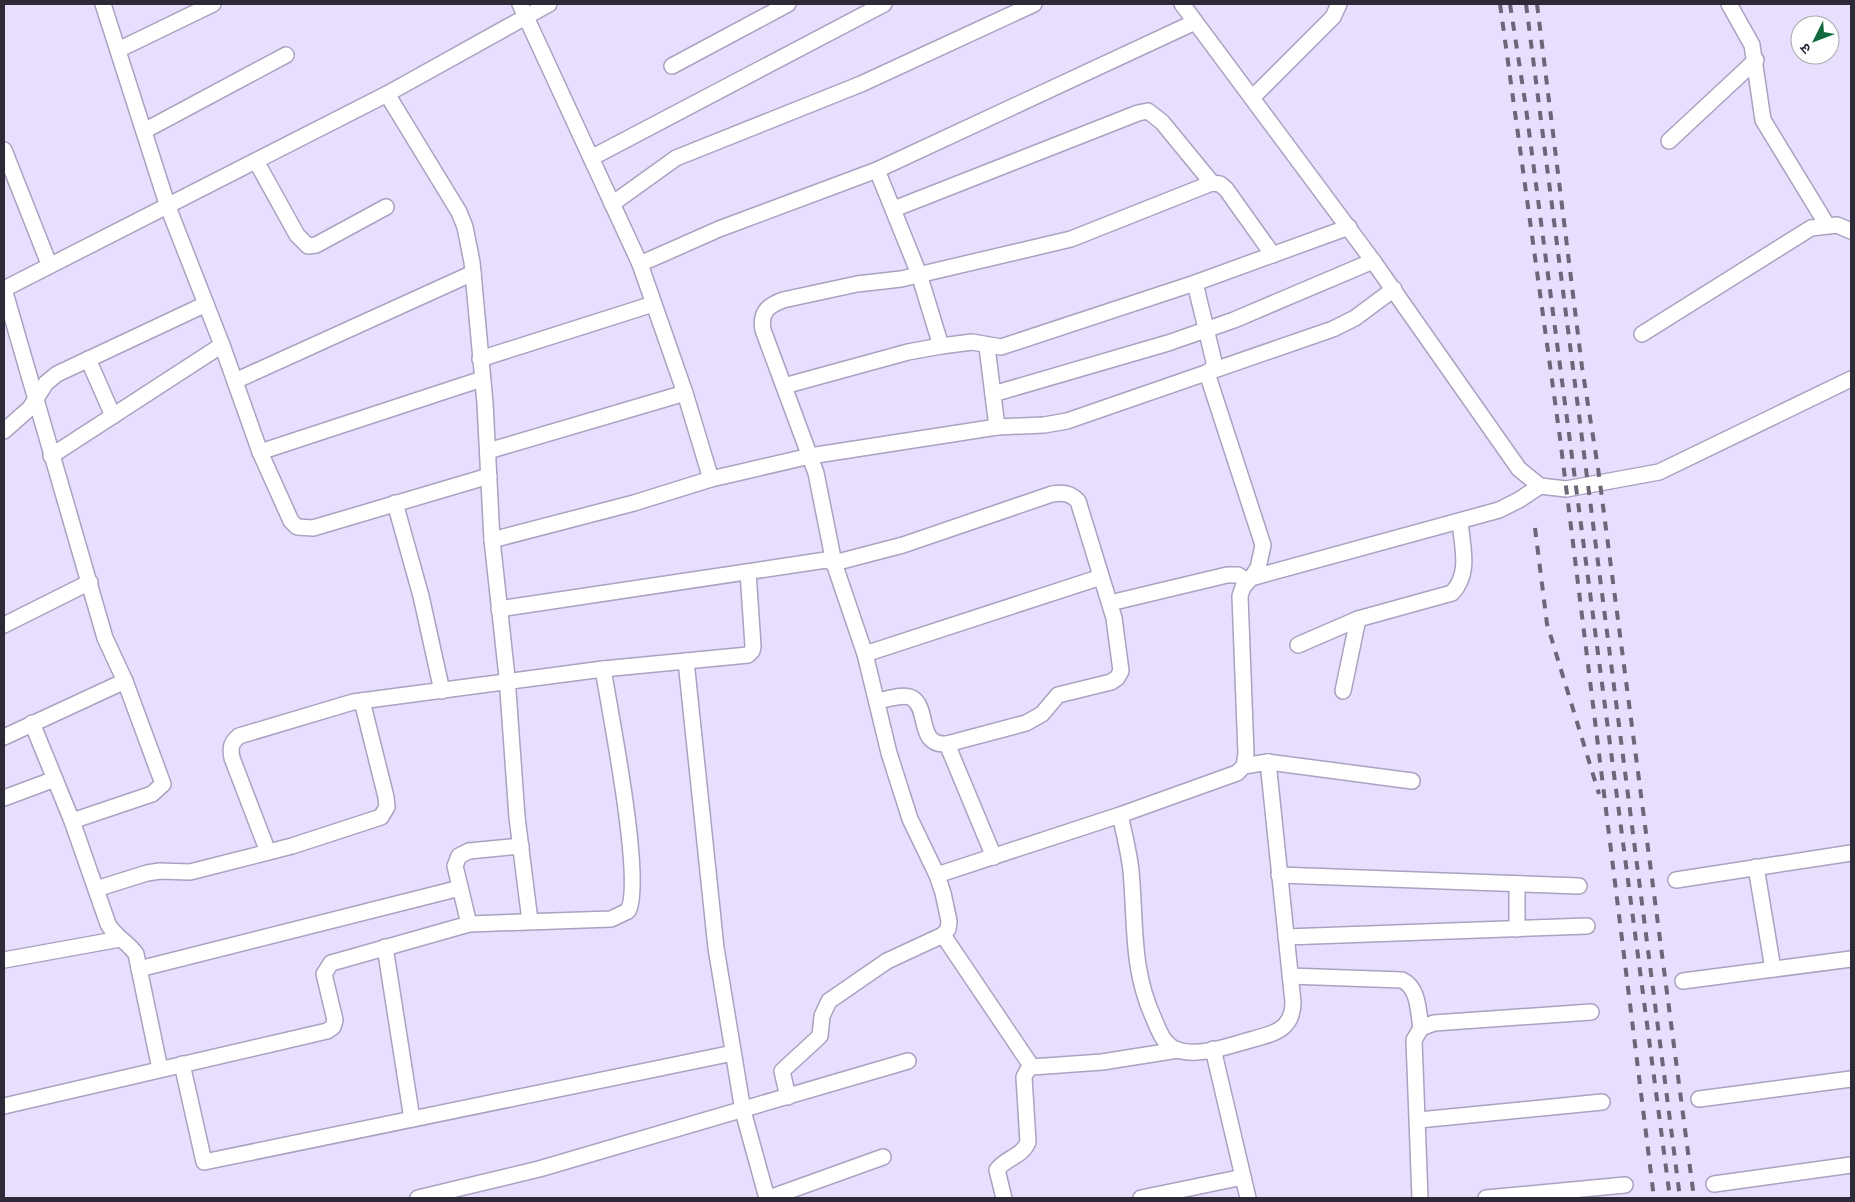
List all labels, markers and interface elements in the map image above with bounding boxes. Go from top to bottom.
north arrow [1790,15,1840,65]
text: उ [1795,39,1815,58]

